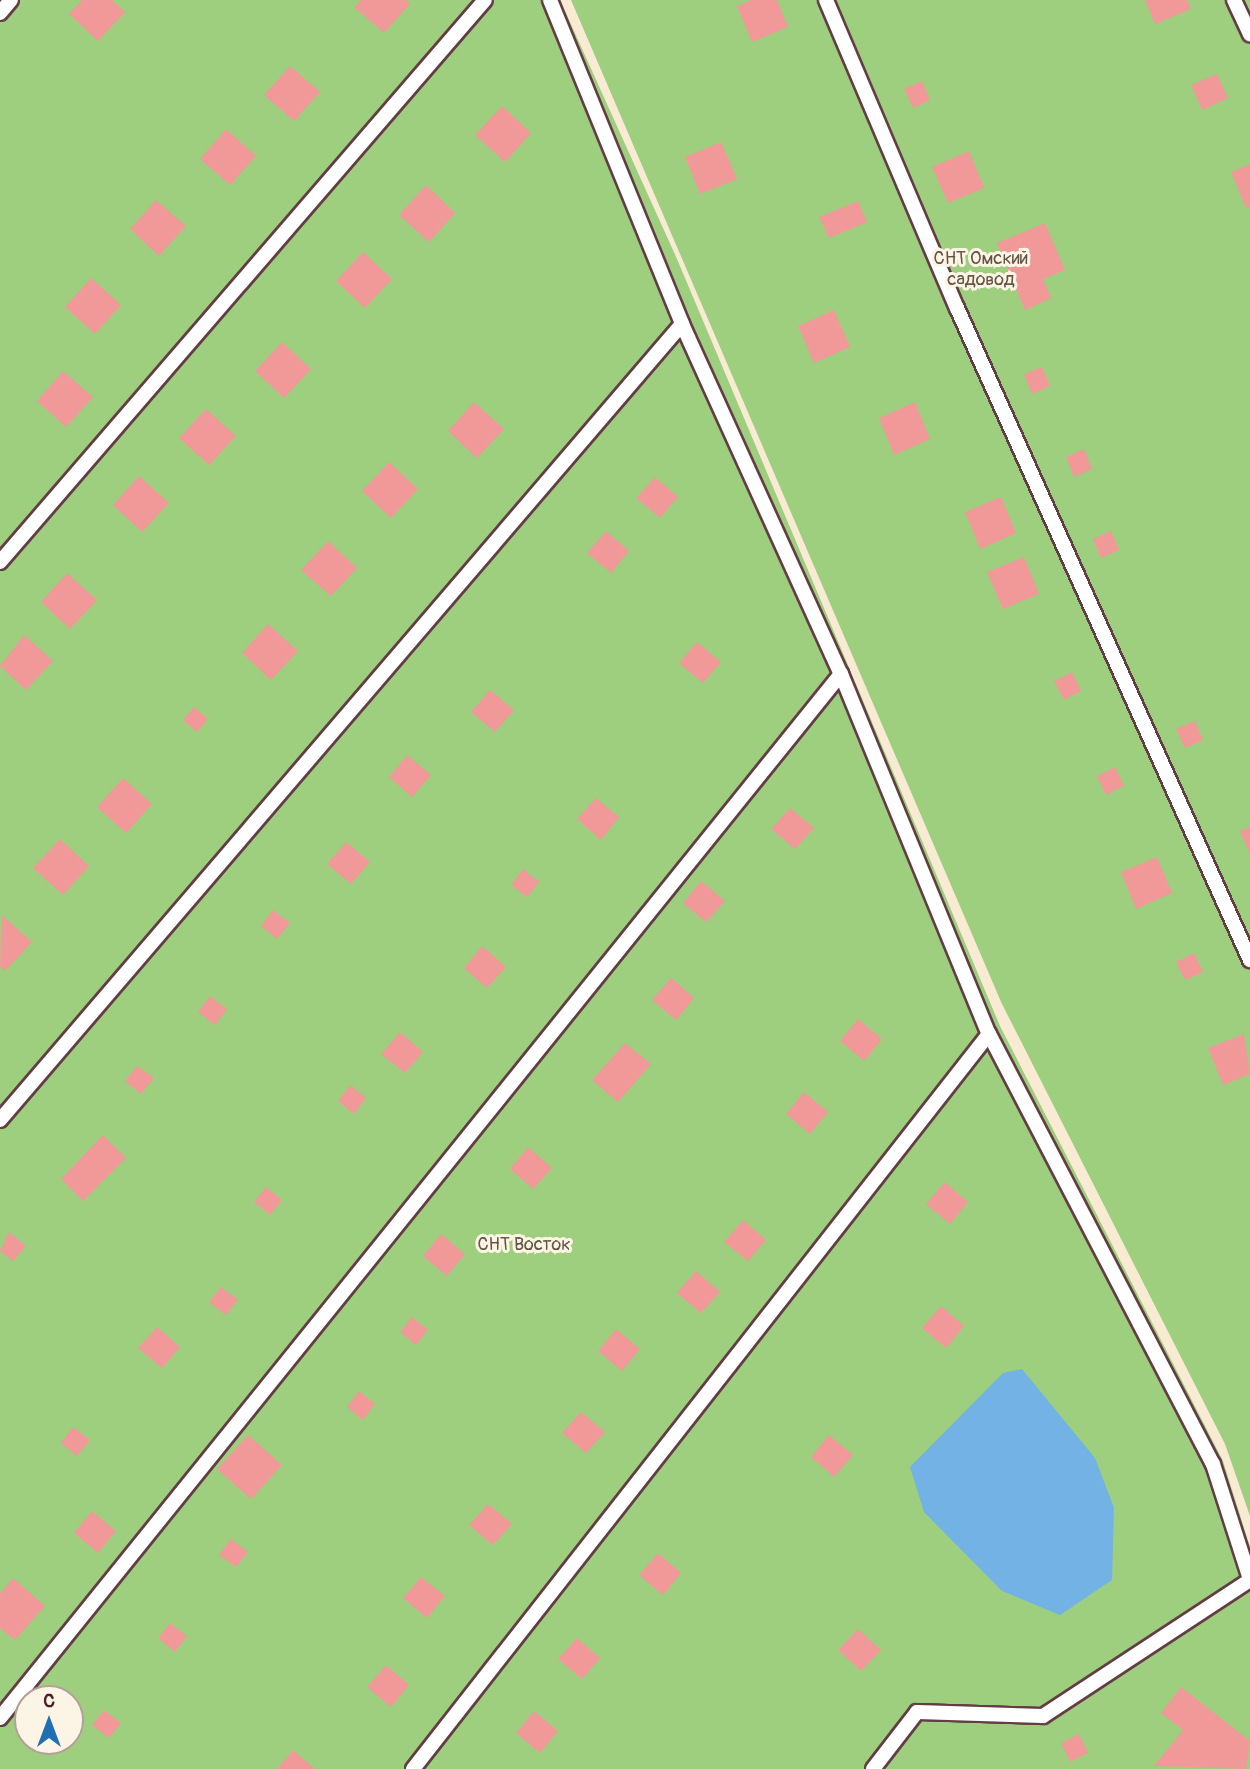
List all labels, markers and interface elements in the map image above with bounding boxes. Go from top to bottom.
park label: СНТ Омский садовод [934,249,1028,292]
park label: СНТ Восток [477,1234,571,1256]
north arrow [14,1685,84,1755]
text: С [43,1689,55,1713]

